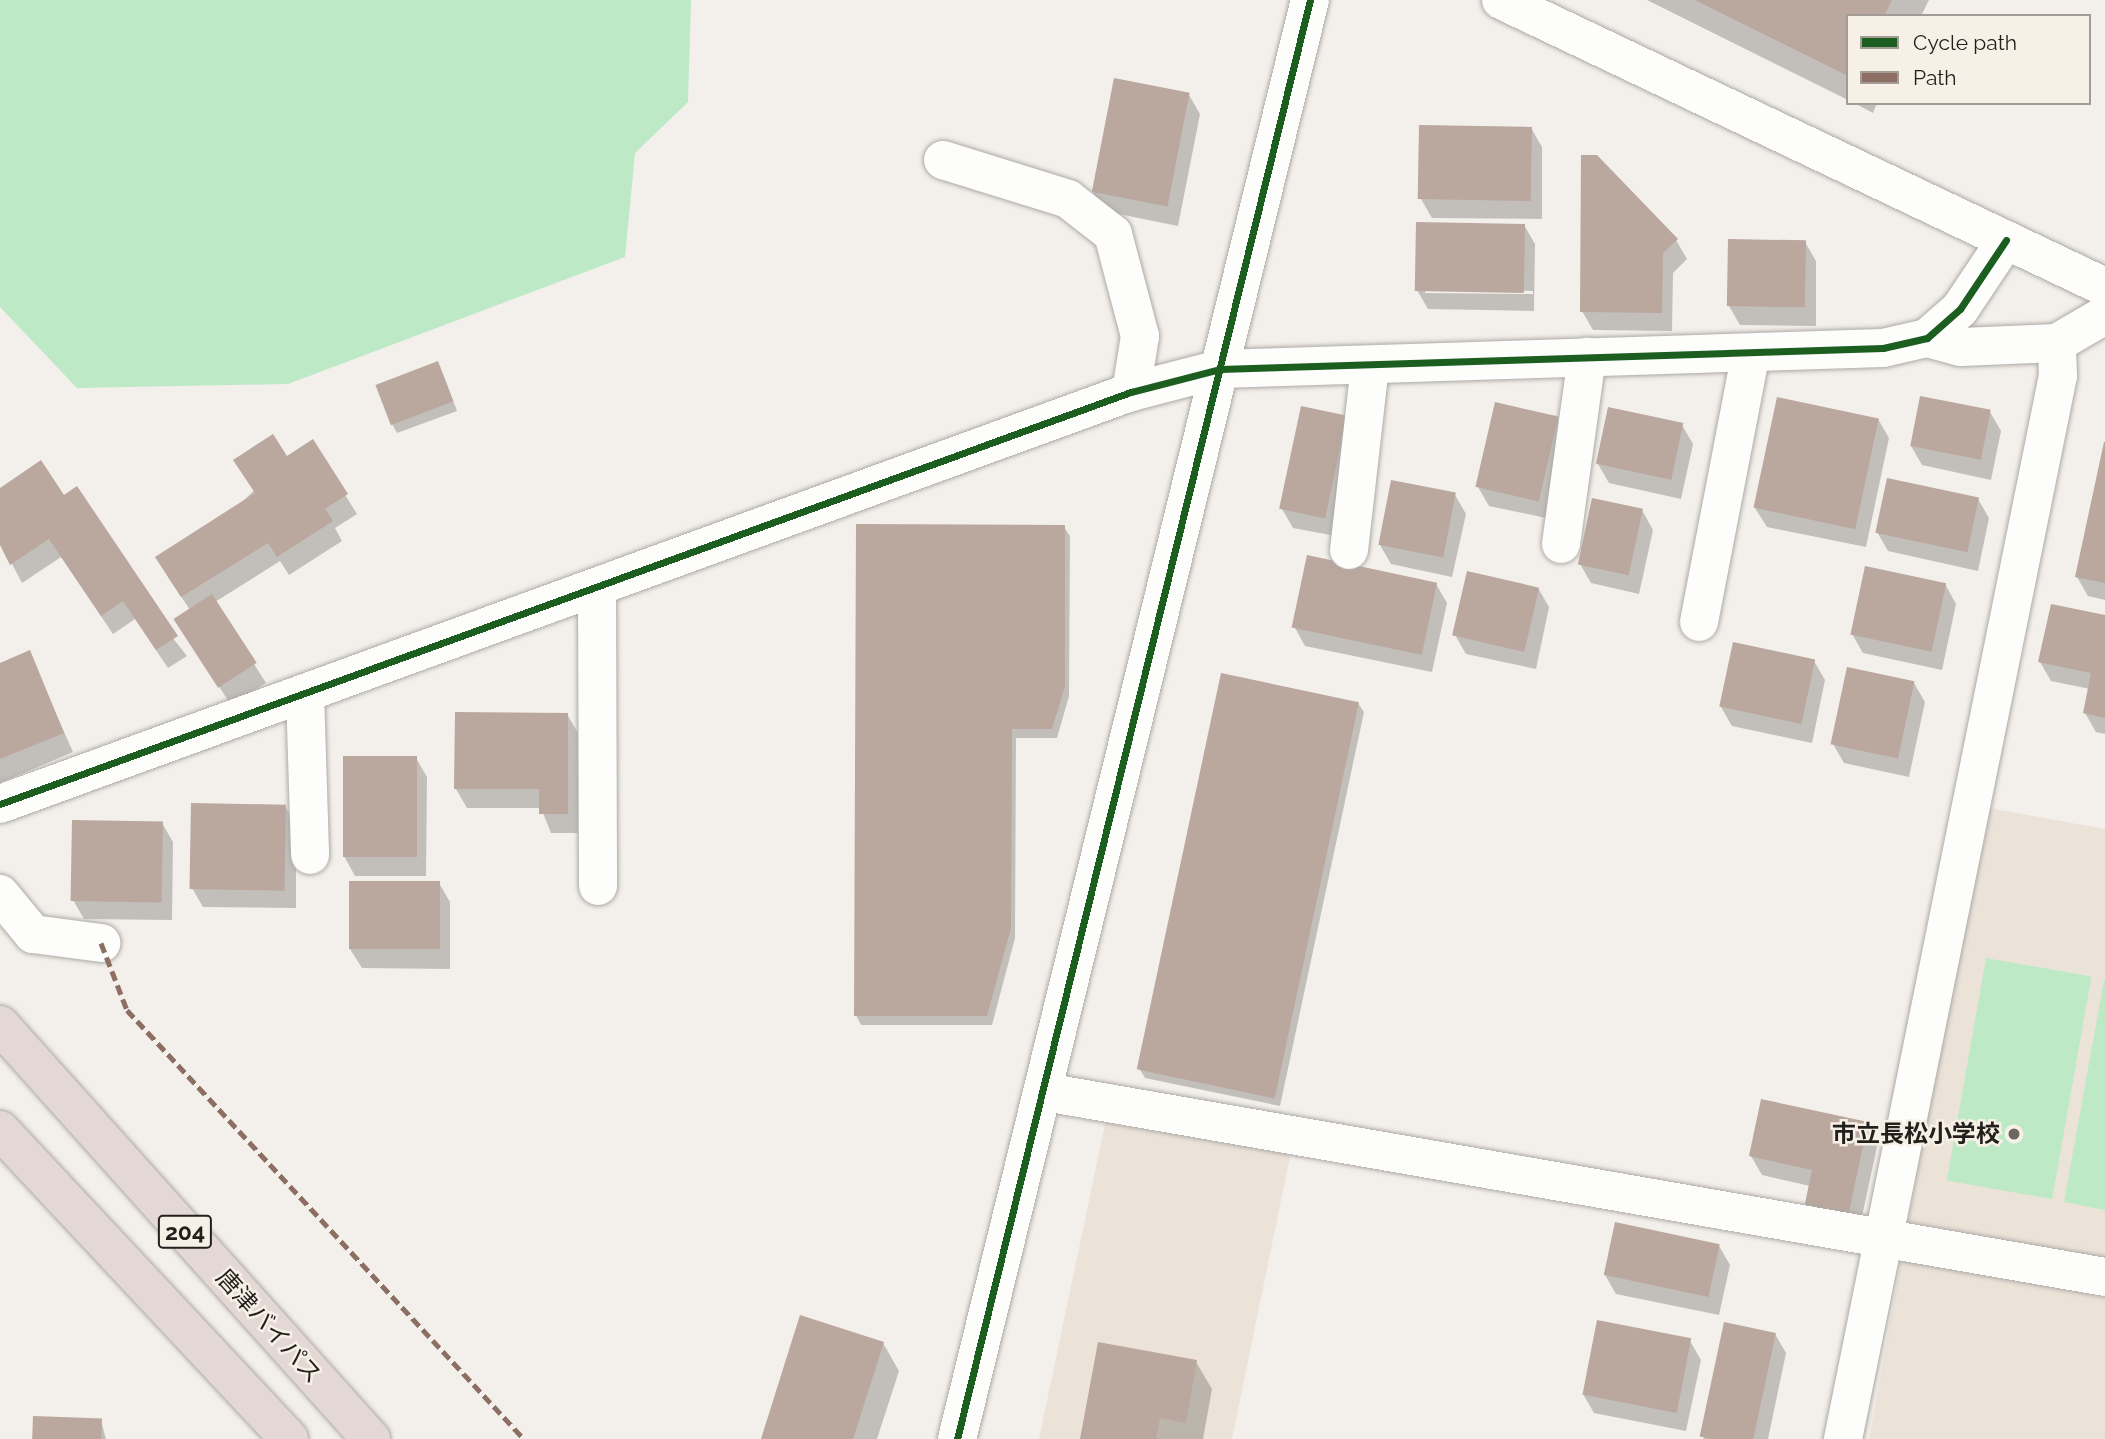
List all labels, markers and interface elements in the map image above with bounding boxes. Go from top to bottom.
legend [1846,14,2091,105]
text: Cycle path [1913,30,2017,55]
text: Path [1913,65,1957,90]
place label: 市立長松小学校 [1832,1120,2000,1148]
marker: 市立長松小学校 [2006,1126,2022,1142]
road number: 204 [157,1212,213,1252]
street label: 唐津バイパス [210,1263,328,1389]

